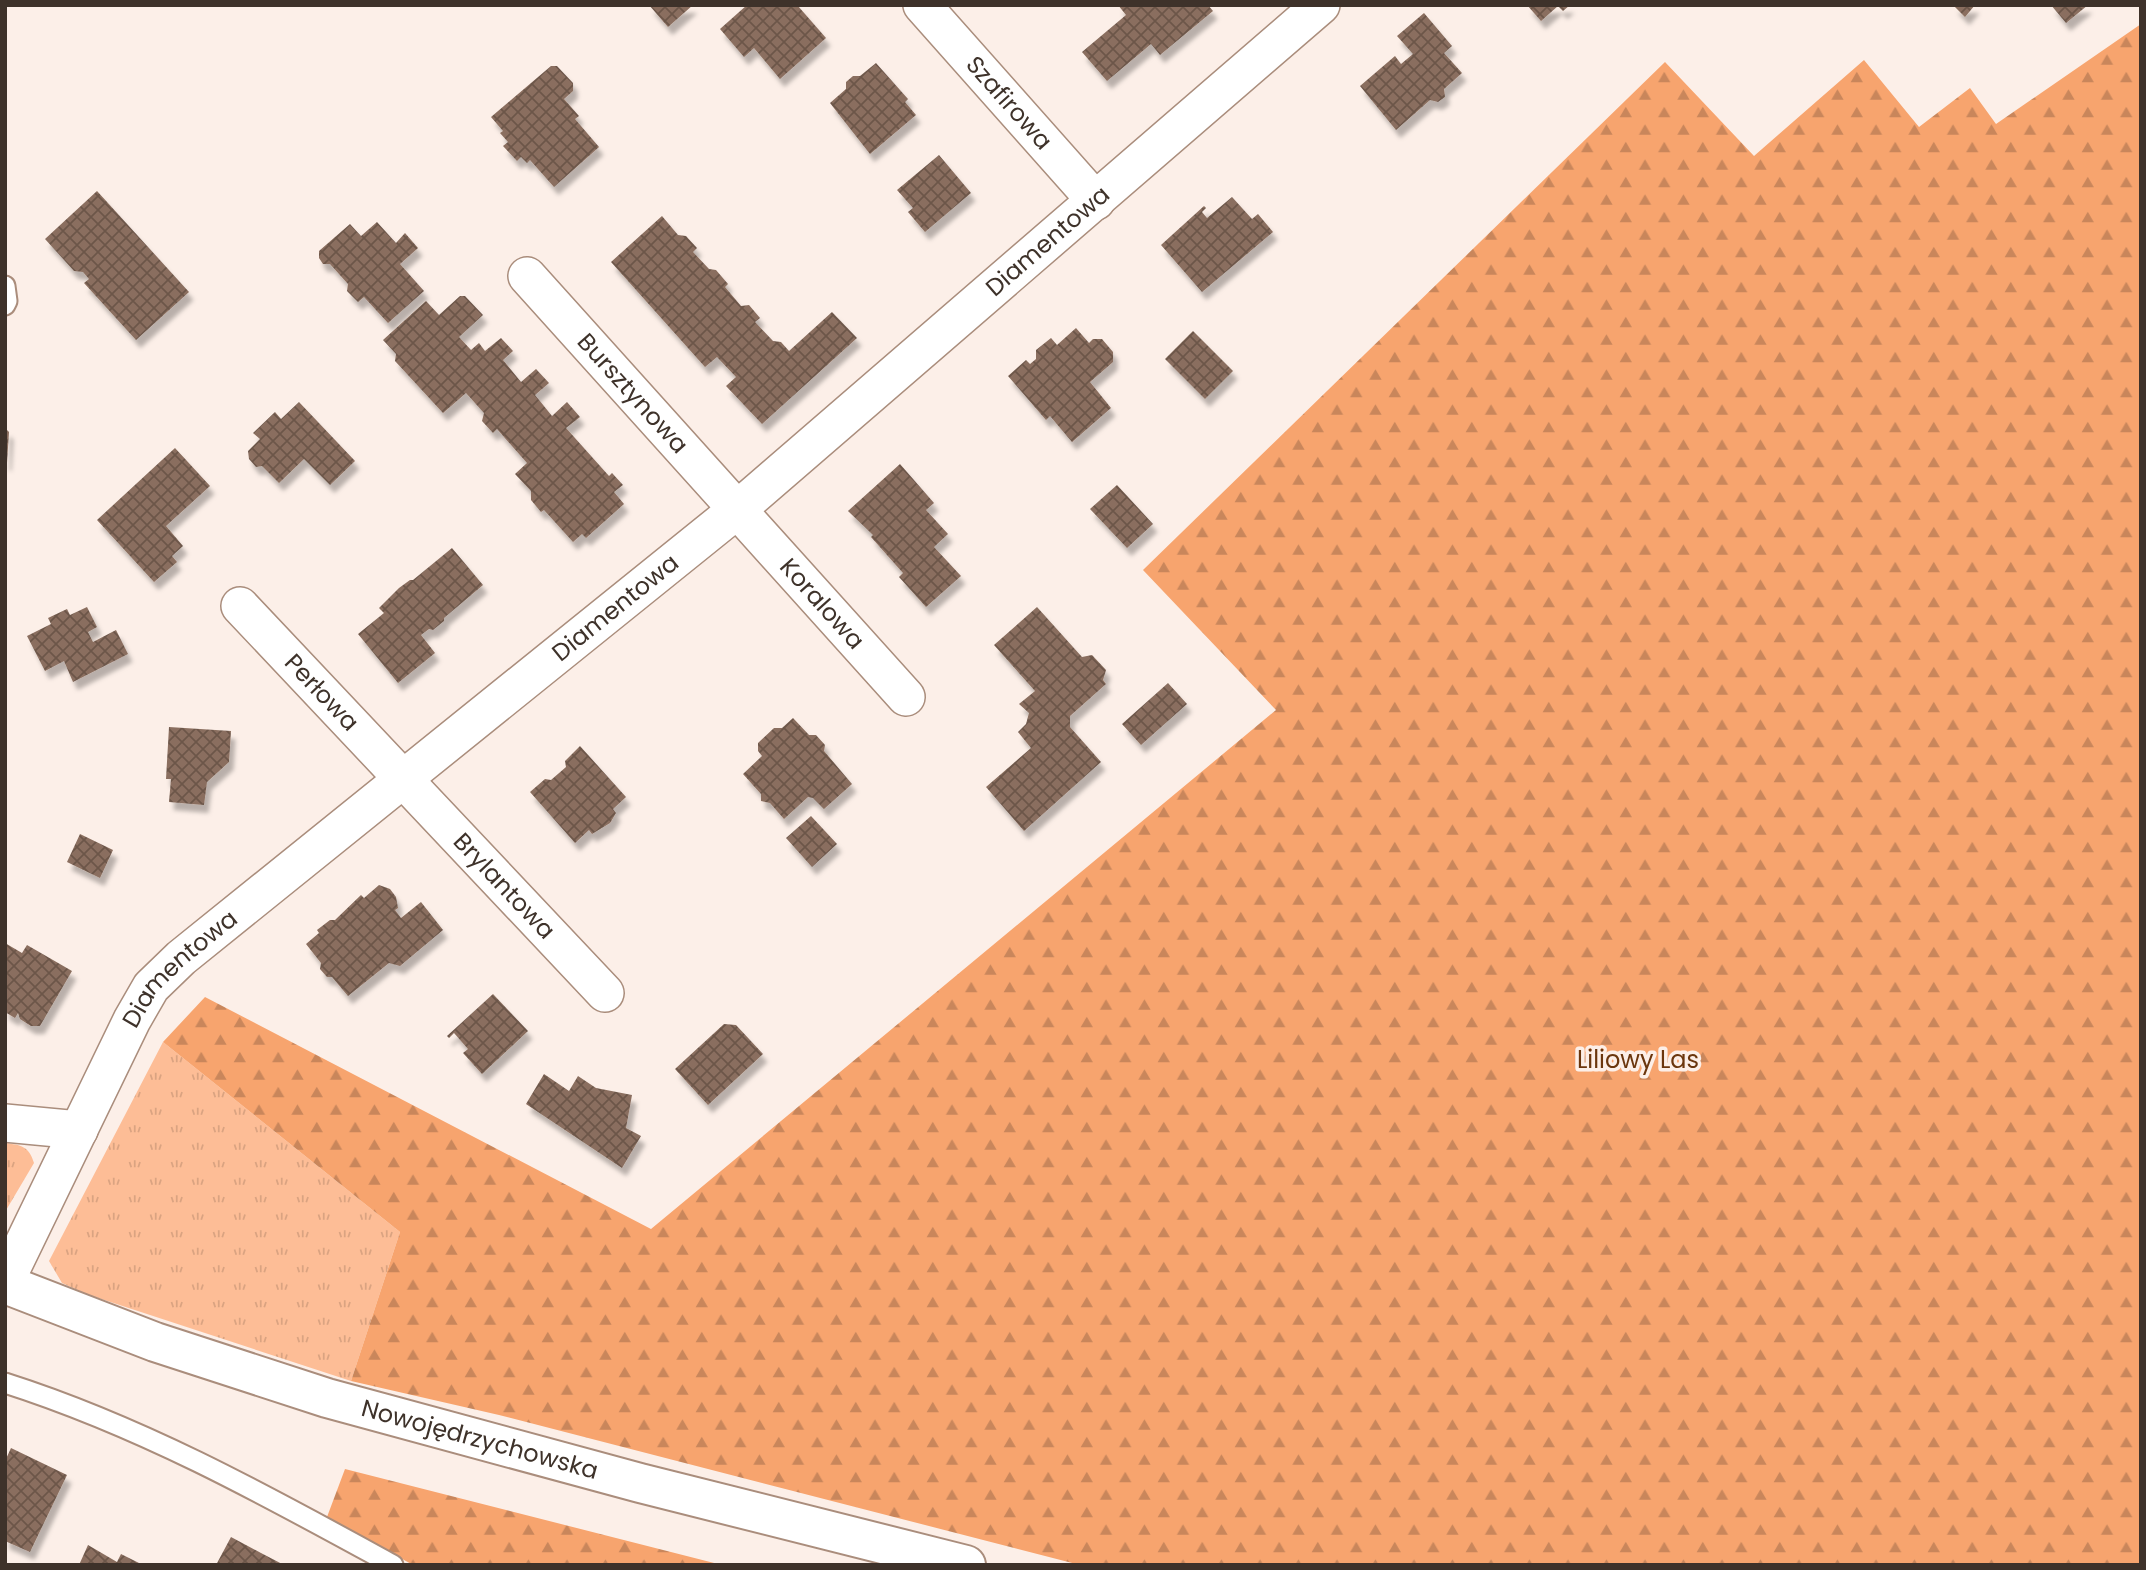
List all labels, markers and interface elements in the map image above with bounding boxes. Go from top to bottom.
street label: Szafirowa [959,49,1060,157]
street label: Diamentowa [978,178,1117,304]
street label: Bursztynowa [570,326,696,460]
street label: Diamentowa [545,546,686,669]
street label: Koralowa [773,551,872,656]
street label: Perłowa [277,646,367,738]
street label: Brylantowa [446,825,563,946]
street label: Diamentowa [114,902,244,1033]
park label: Liliowy Las [1577,1043,1699,1076]
street label: Nowojędrzychowska [358,1391,602,1487]

